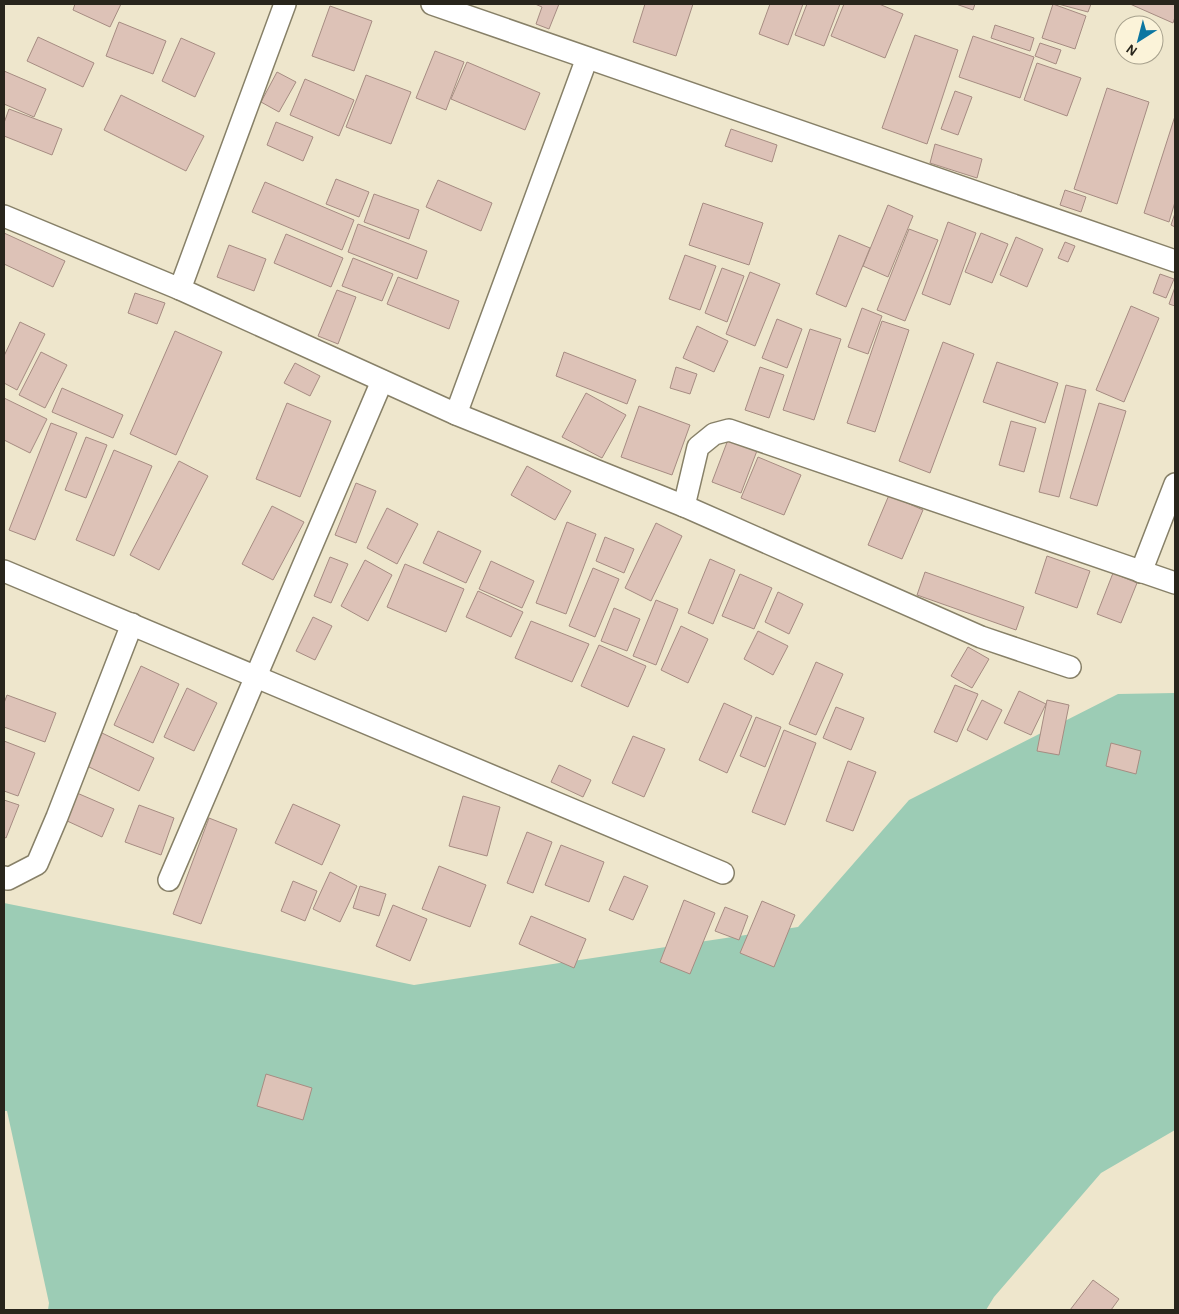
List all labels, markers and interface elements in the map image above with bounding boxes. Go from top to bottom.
north arrow [1114,15,1164,65]
text: N [1124,41,1140,58]

